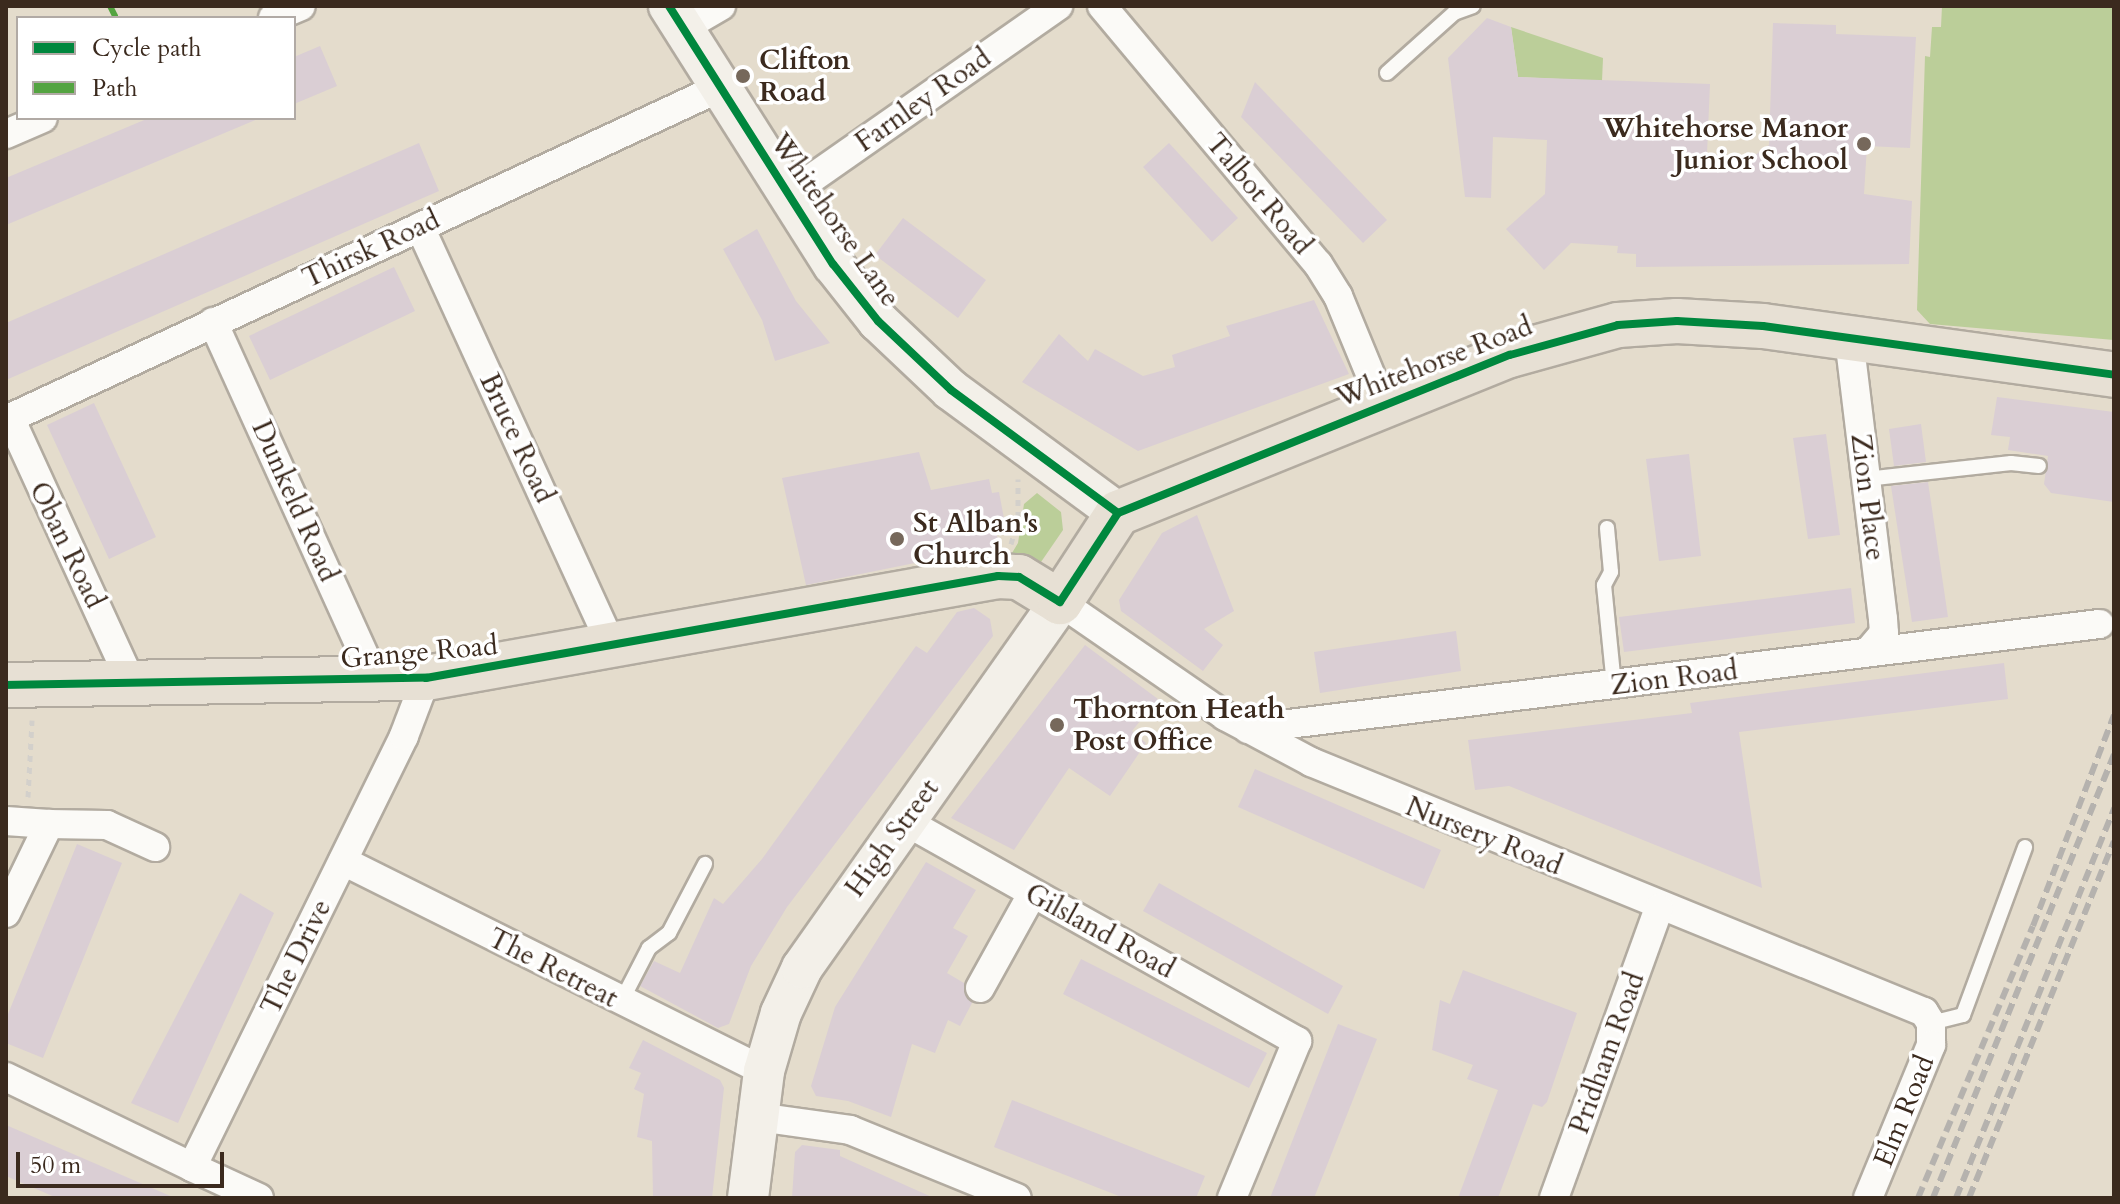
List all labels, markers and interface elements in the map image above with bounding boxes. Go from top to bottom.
legend [16,16,296,120]
text: Cycle path [92,32,201,65]
street label: Farnley Road [849,41,997,159]
place label: Clifton Road [759,43,850,109]
marker: Clifton Road [734,67,752,85]
text: Path [92,72,137,105]
place label: Whitehorse Manor Junior School [1603,111,1848,177]
street label: Whitehorse Lane [763,127,907,313]
street label: Talbot Road [1199,127,1319,261]
marker: Whitehorse Manor Junior School [1855,135,1873,153]
street label: Thirsk Road [297,203,445,295]
street label: Whitehorse Road [1331,309,1537,415]
street label: Bruce Road [472,368,562,508]
street label: Dunkeld Road [245,415,345,587]
street label: Zion Place [1844,432,1892,562]
street label: Oban Road [22,476,112,614]
place label: St Alban's Church [913,506,1038,572]
marker: St Alban's Church [888,530,906,548]
street label: Grange Road [339,628,499,676]
street label: Zion Road [1608,654,1740,702]
place label: Thornton Heath Post Office [1073,692,1285,758]
marker: Thornton Heath Post Office [1048,716,1066,734]
street label: High Street [838,773,946,903]
street label: Nursery Road [1401,789,1567,883]
street label: Gilsland Road [1019,876,1181,986]
street label: The Drive [254,894,338,1020]
street label: The Retreat [483,921,623,1015]
street label: Pridham Road [1562,967,1652,1139]
street label: Elm Road [1866,1050,1942,1172]
scale bar [20,1136,228,1186]
text: 50 m [30,1149,81,1182]

